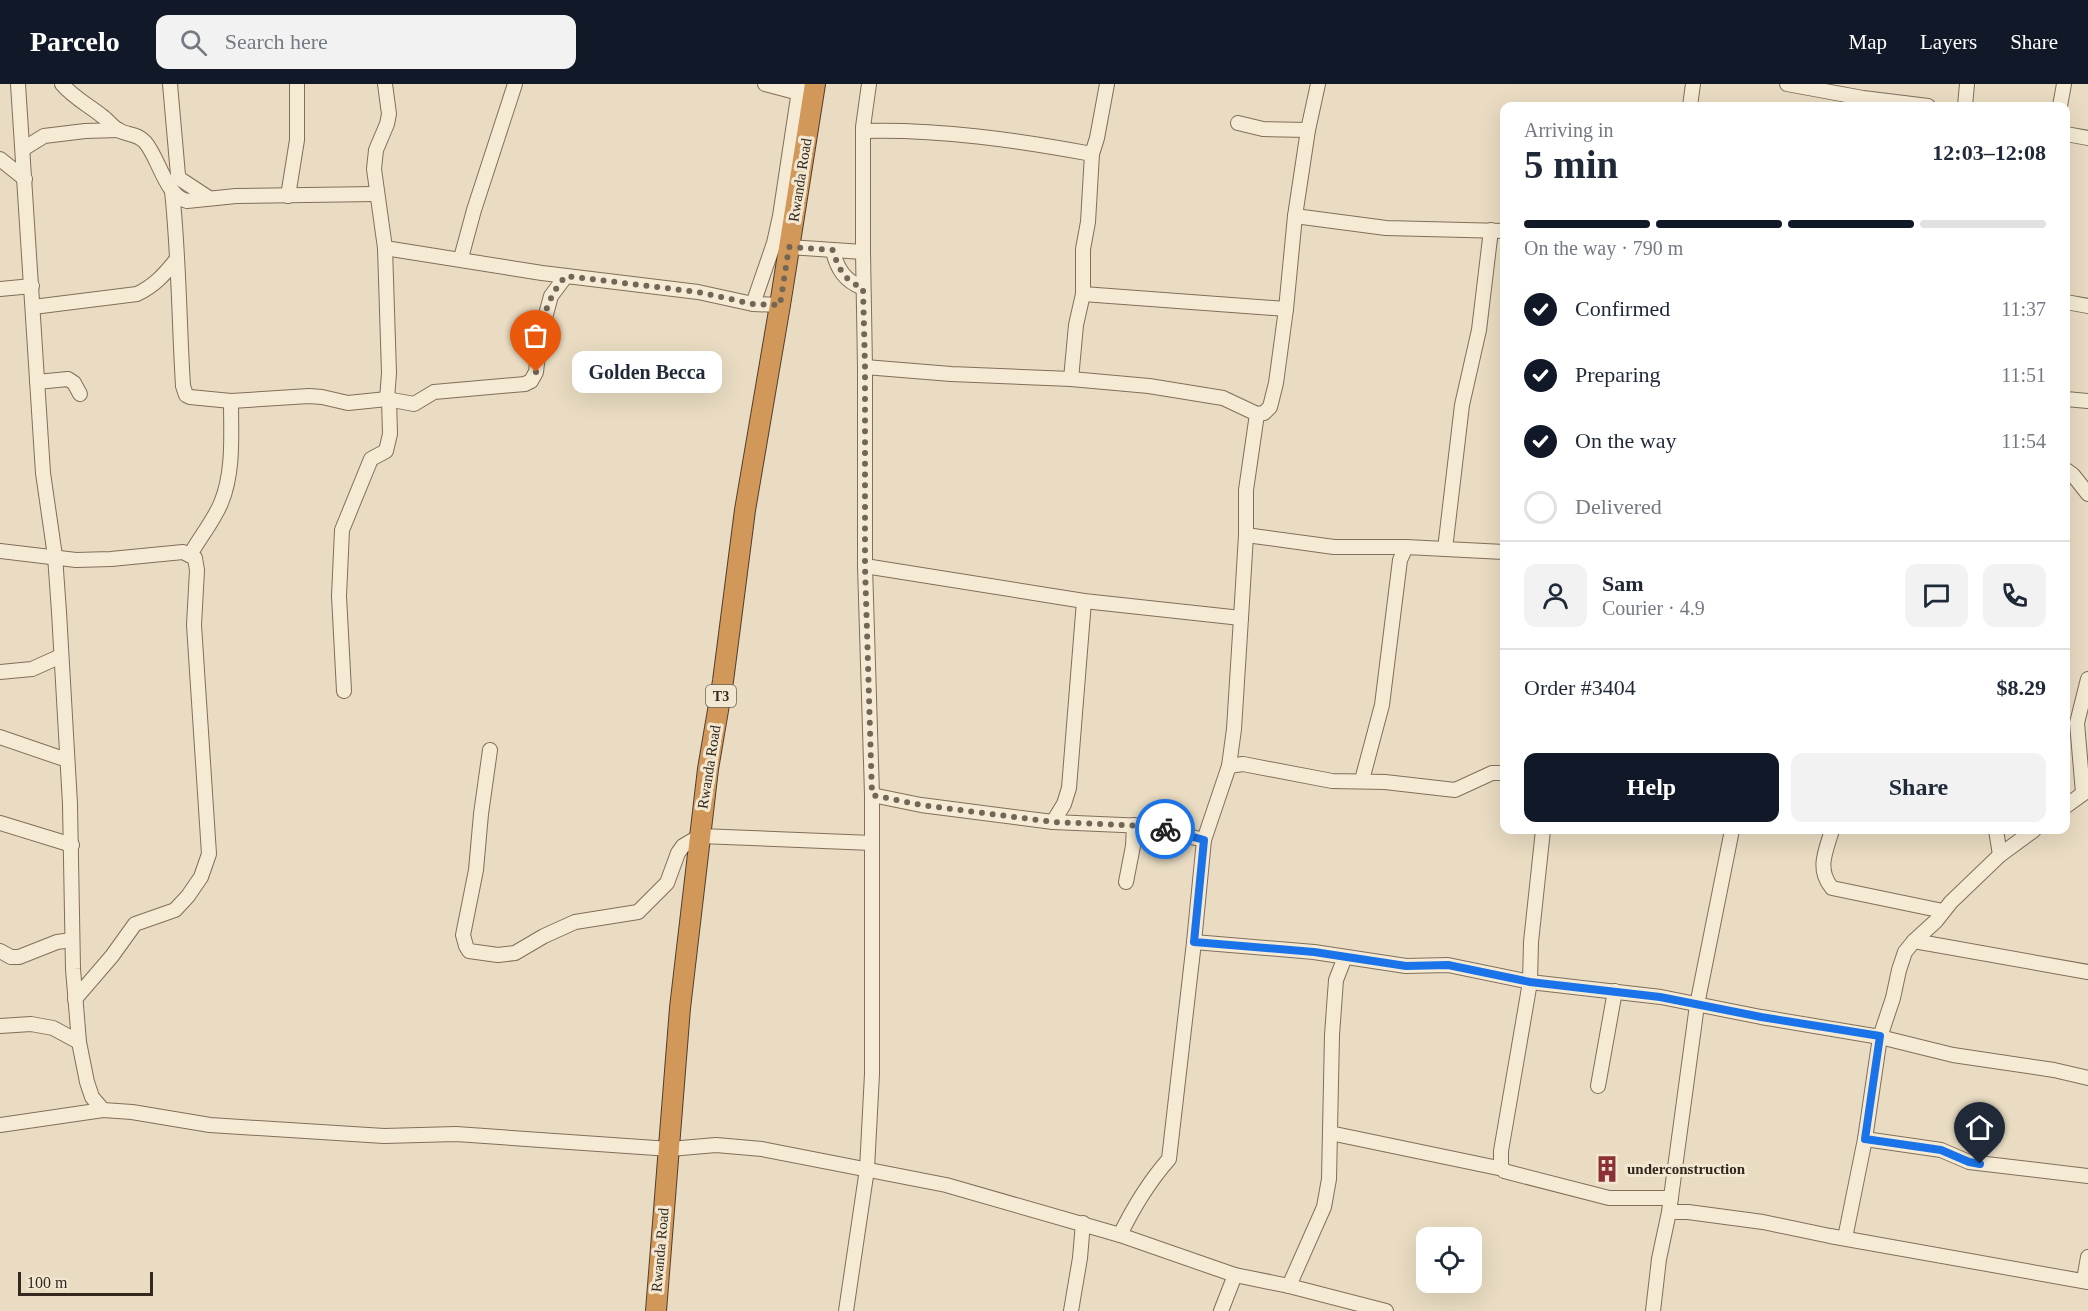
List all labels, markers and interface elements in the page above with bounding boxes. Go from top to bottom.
search box [156,15,576,69]
text: Parcelo [30,26,120,57]
icon: search [177,26,210,59]
text: Search here [225,29,328,54]
text: Map [1849,30,1887,54]
text: Layers [1920,30,1977,54]
text: Share [2010,30,2058,54]
text: Arriving in [1524,119,1613,141]
street label: Rwanda Road [785,136,815,223]
text: 12:03–12:08 [1932,140,2046,165]
text: 5 min [1524,143,1618,186]
text: On the way · 790 m [1524,237,1683,259]
icon: check [1524,293,1557,326]
text: Confirmed [1575,296,1670,321]
text: 11:37 [2001,298,2046,320]
pin [510,310,561,372]
icon: bag [519,319,552,352]
callout: Golden Becca [572,351,722,393]
icon: check [1524,359,1557,392]
text: Golden Becca [588,361,706,383]
text: Preparing [1575,362,1661,387]
text: 11:51 [2001,364,2046,386]
icon: check [1524,425,1557,458]
text: On the way [1575,428,1676,453]
text: 11:54 [2001,430,2046,452]
text: Delivered [1575,494,1662,519]
button: person [1524,564,1587,627]
button: chat [1905,564,1968,627]
button: phone [1983,564,2046,627]
text: Sam [1602,571,1644,596]
text: Courier · 4.9 [1602,597,1705,619]
text: Order #3404 [1524,675,1636,700]
text: $8.29 [1997,675,2046,700]
road number: T3 [706,685,736,707]
street label: Rwanda Road [694,723,724,810]
button: Help [1524,753,1779,822]
button: Share [1791,753,2046,822]
courier [1135,799,1195,859]
icon: bike [1149,813,1182,846]
pin [1954,1102,2005,1164]
icon: home [1963,1111,1996,1144]
building icon: underconstruction [1592,1154,1622,1184]
place label: underconstruction [1627,1161,1746,1177]
street label: Rwanda Road [648,1207,672,1293]
map controls [1416,1227,1482,1293]
button: locate [1416,1227,1482,1293]
scale bar [18,1269,153,1296]
text: 100 m [27,1274,67,1291]

